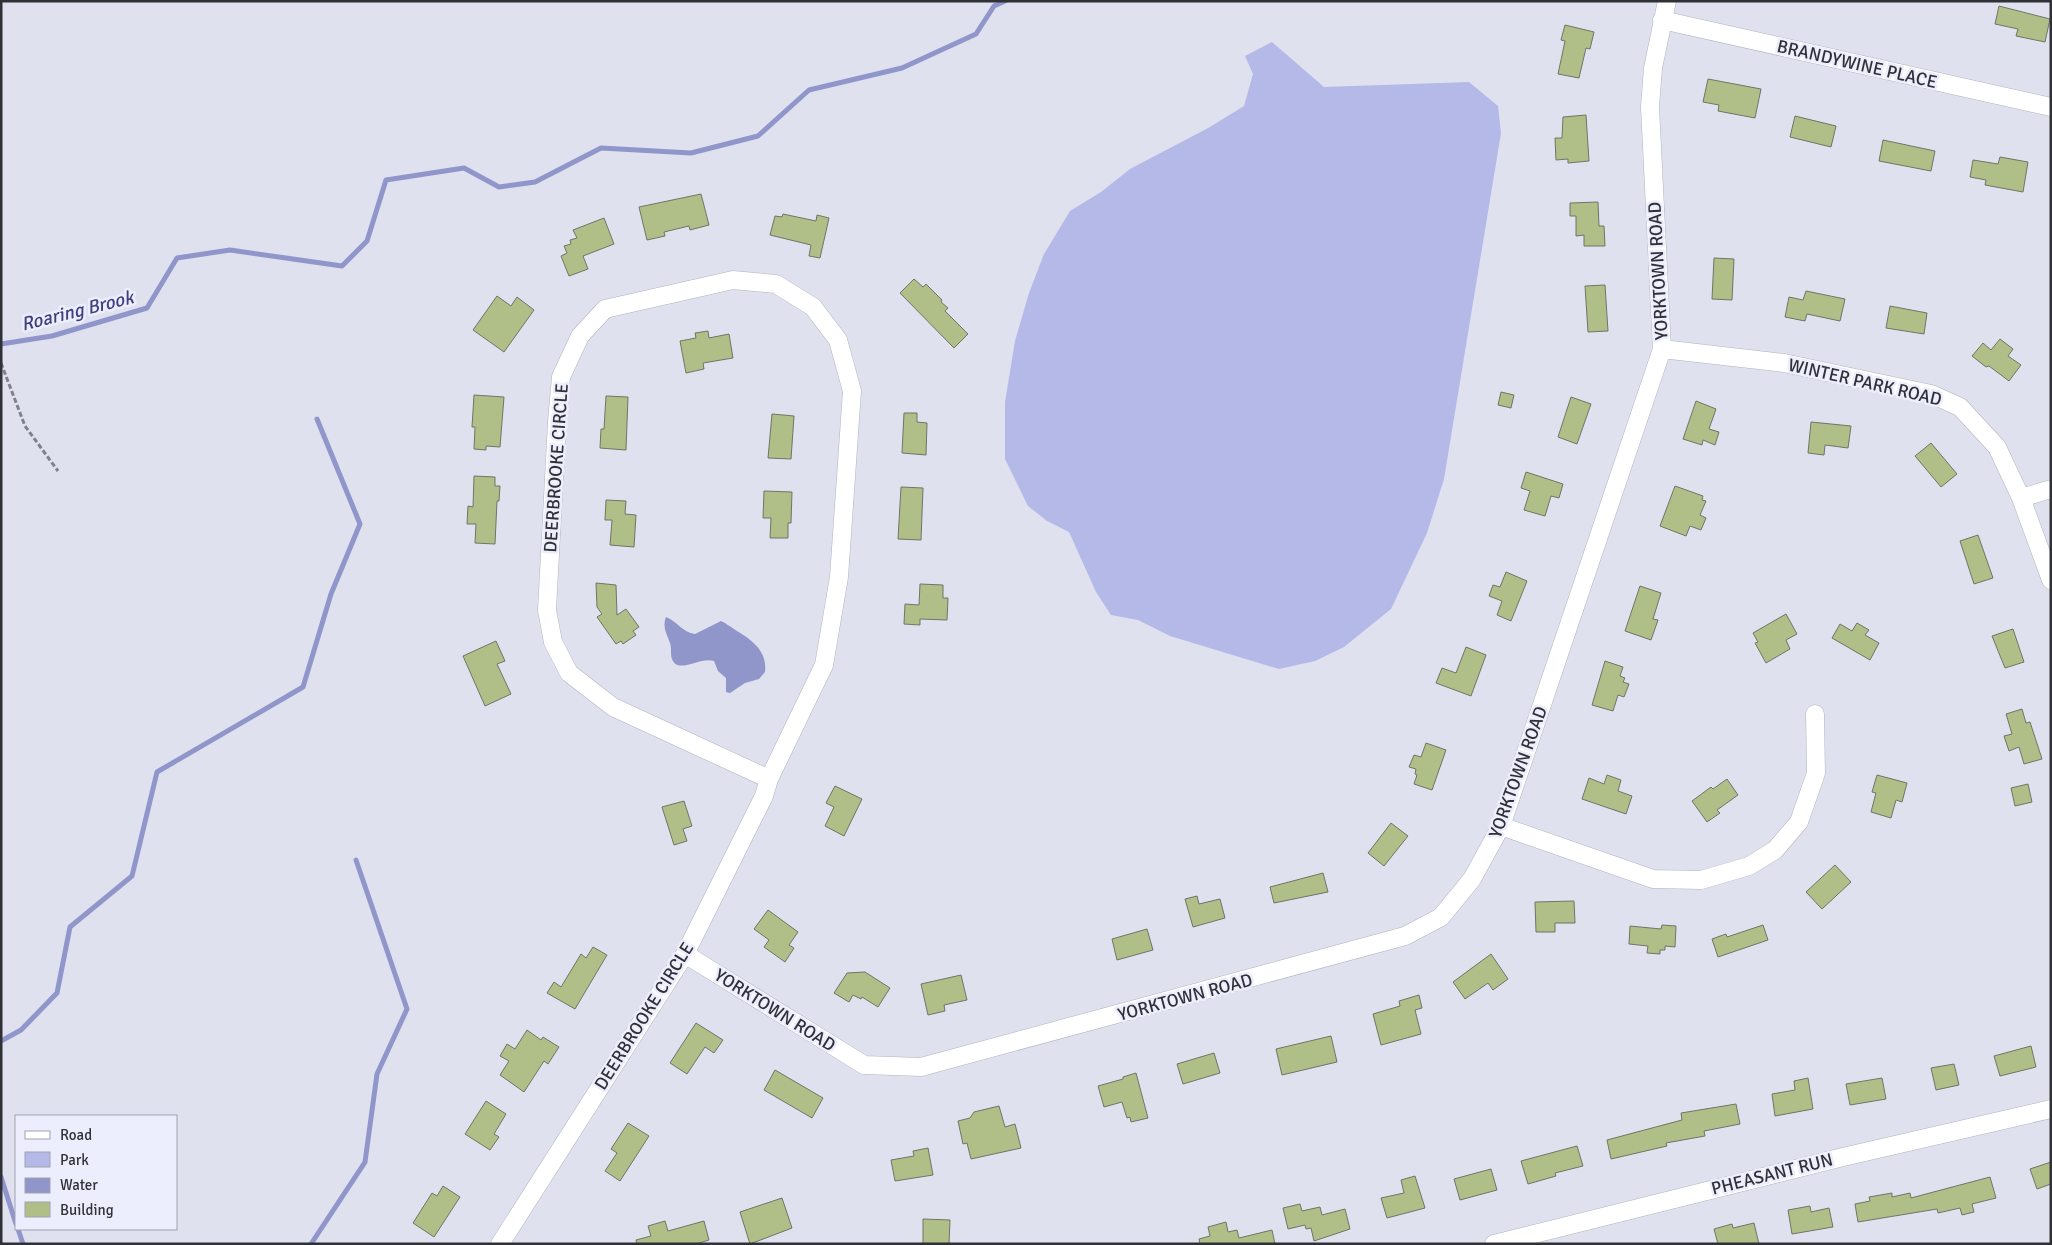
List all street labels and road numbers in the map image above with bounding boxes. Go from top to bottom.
street label: BRANDYWINE PLACE [1775,35,1939,93]
street label: YORKTOWN ROAD [1643,201,1673,341]
street label: WINTER PARK ROAD [1786,354,1944,410]
street label: DEERBROOKE CIRCLE [539,383,573,553]
street label: YORKTOWN ROAD [1484,703,1552,841]
street label: DEERBROOKE CIRCLE [590,938,698,1094]
street label: YORKTOWN ROAD [710,964,840,1056]
street label: YORKTOWN ROAD [1115,968,1255,1026]
street label: PHEASANT RUN [1709,1148,1835,1200]

